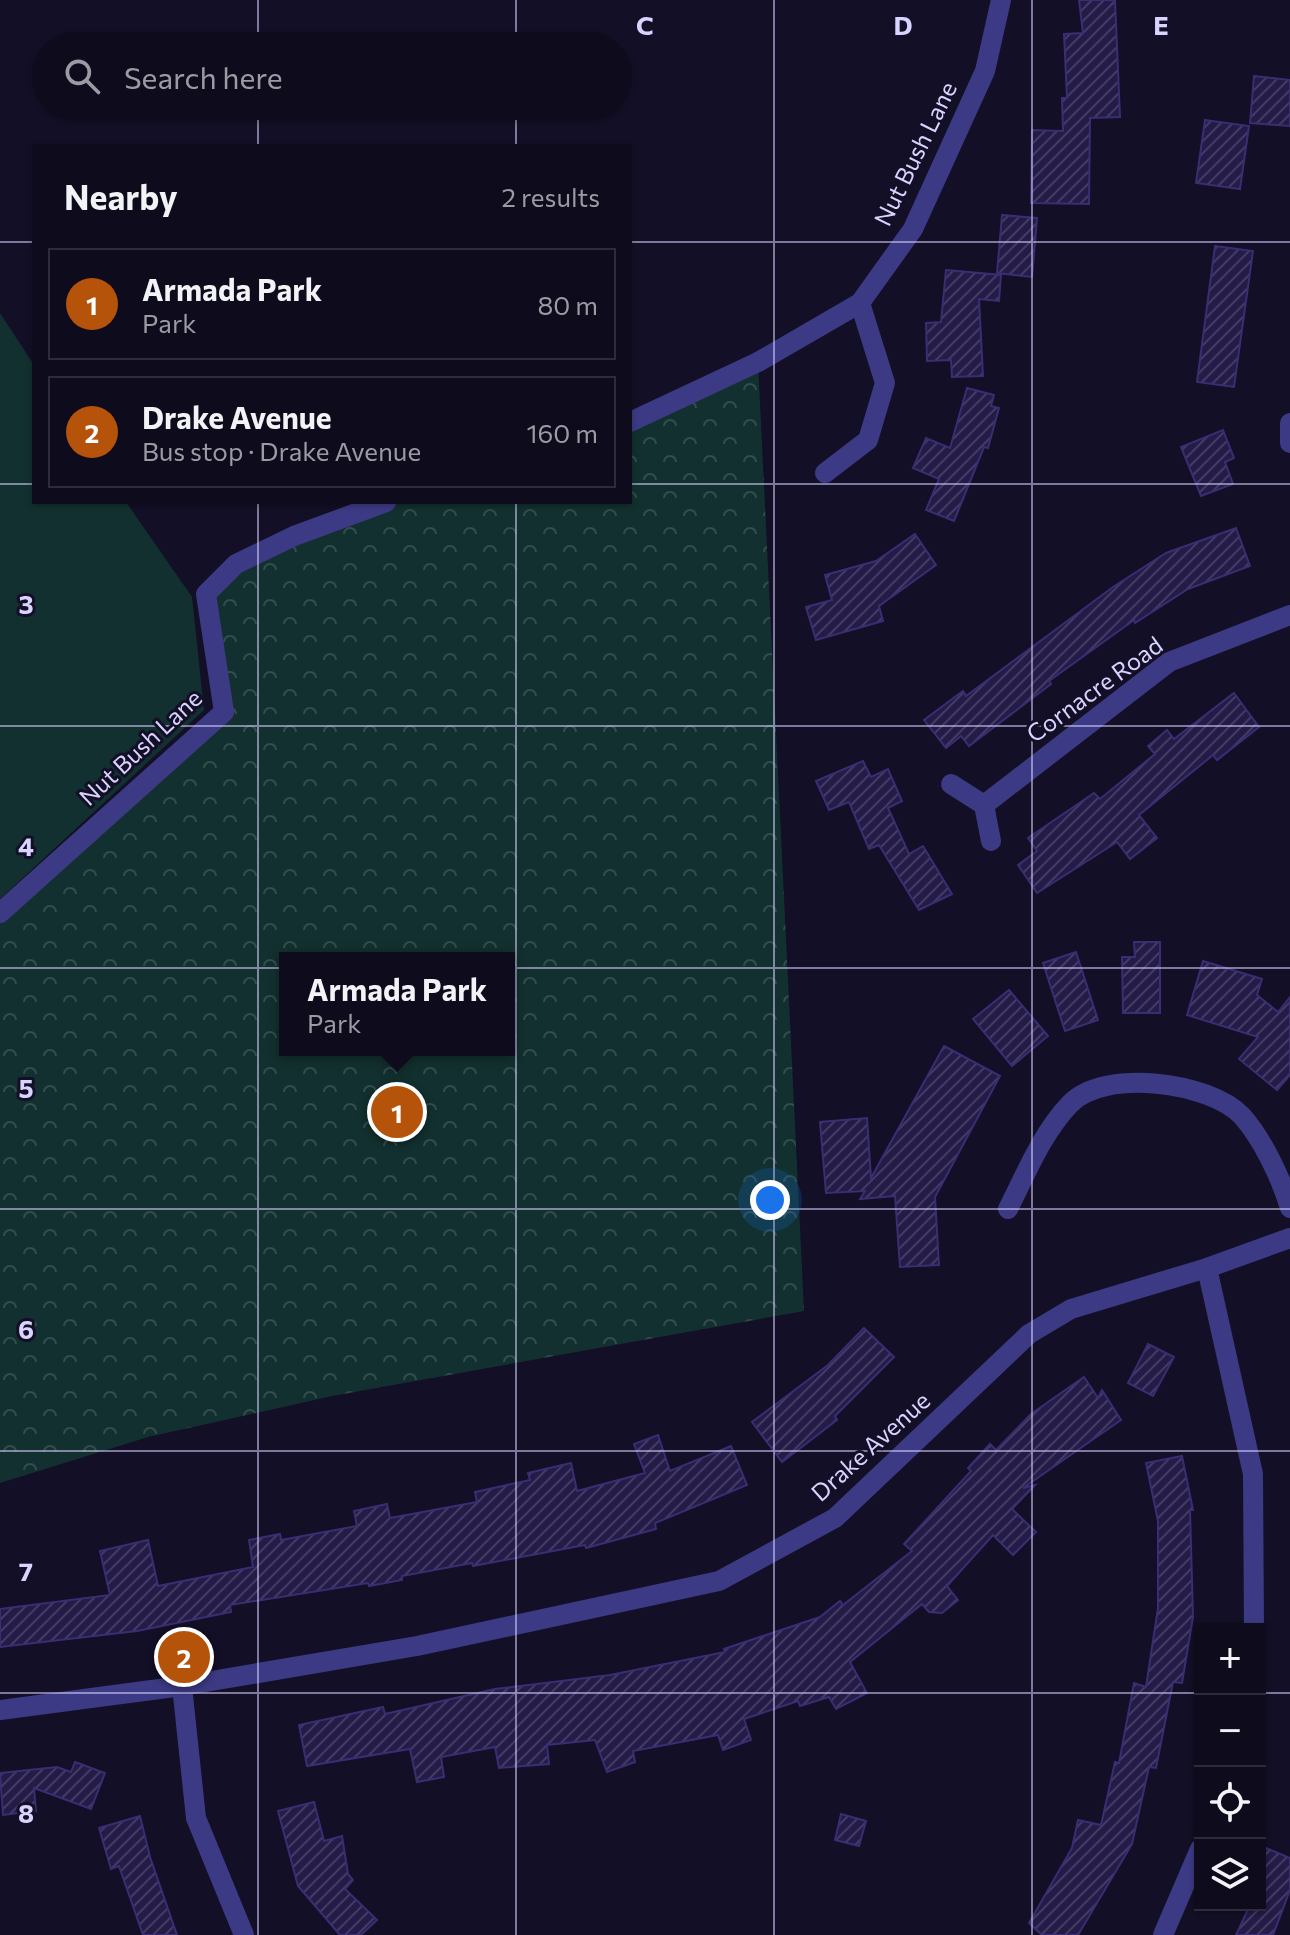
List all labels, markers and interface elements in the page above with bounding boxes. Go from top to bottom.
text: C [636,9,654,40]
text: D [893,9,913,40]
text: E [1153,9,1169,40]
search box [32,32,632,120]
icon: search [60,54,104,98]
text: Search here [124,58,283,95]
street label: Nut Bush Lane [867,77,962,230]
text: Nearby [64,175,178,217]
text: 2 results [502,181,600,212]
text: Armada Park [142,270,322,307]
text: 1 [86,289,98,320]
text: 80 m [538,289,598,320]
text: Park [142,307,196,338]
text: Drake Avenue [142,398,332,435]
text: 2 [85,417,99,448]
text: 160 m [526,417,598,448]
text: Bus stop · Drake Avenue [142,435,421,466]
text: 3 [18,588,34,619]
street label: Cornacre Road [1020,630,1168,748]
street label: Nut Bush Lane [73,683,207,811]
text: 4 [18,830,34,861]
popup [279,952,515,1056]
text: Armada Park [307,970,487,1007]
text: Park [307,1007,361,1038]
text: 5 [18,1072,34,1103]
pin: 1 [371,1082,423,1142]
your location [750,1180,790,1220]
text: 6 [18,1313,34,1344]
street label: Drake Avenue [805,1385,935,1507]
text: 7 [19,1555,33,1586]
map controls [1194,1623,1266,1911]
button: + [1194,1623,1266,1695]
pin: 2 [158,1627,210,1687]
button: − [1194,1695,1266,1767]
button: locate [1194,1767,1266,1839]
text: 8 [18,1797,34,1828]
button: layers [1194,1839,1266,1911]

